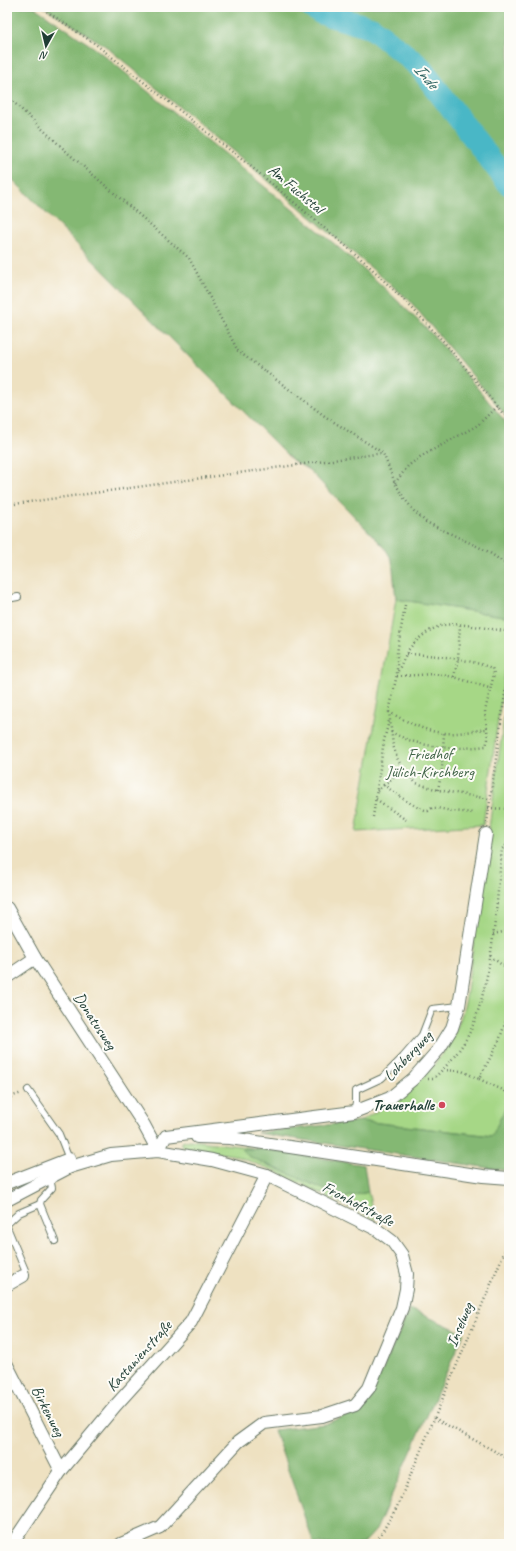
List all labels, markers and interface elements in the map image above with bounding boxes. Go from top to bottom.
north arrow [26,26,66,66]
text: N [38,48,49,63]
water label: Inde [409,59,444,95]
street label: Am Fuchstal [264,160,330,220]
park label: Friedhof Jülich-Kirchberg [385,744,475,782]
street label: Donatusweg [69,989,122,1055]
street label: Lohbergweg [379,1025,438,1086]
place label: Trauerhalle [373,1095,436,1115]
marker: Trauerhalle [437,1100,447,1110]
street label: Fronhofstraße [319,1177,399,1232]
street label: Inselweg [442,1299,479,1350]
street label: Kastanienstraße [102,1315,177,1396]
street label: Birkenweg [27,1382,70,1441]

